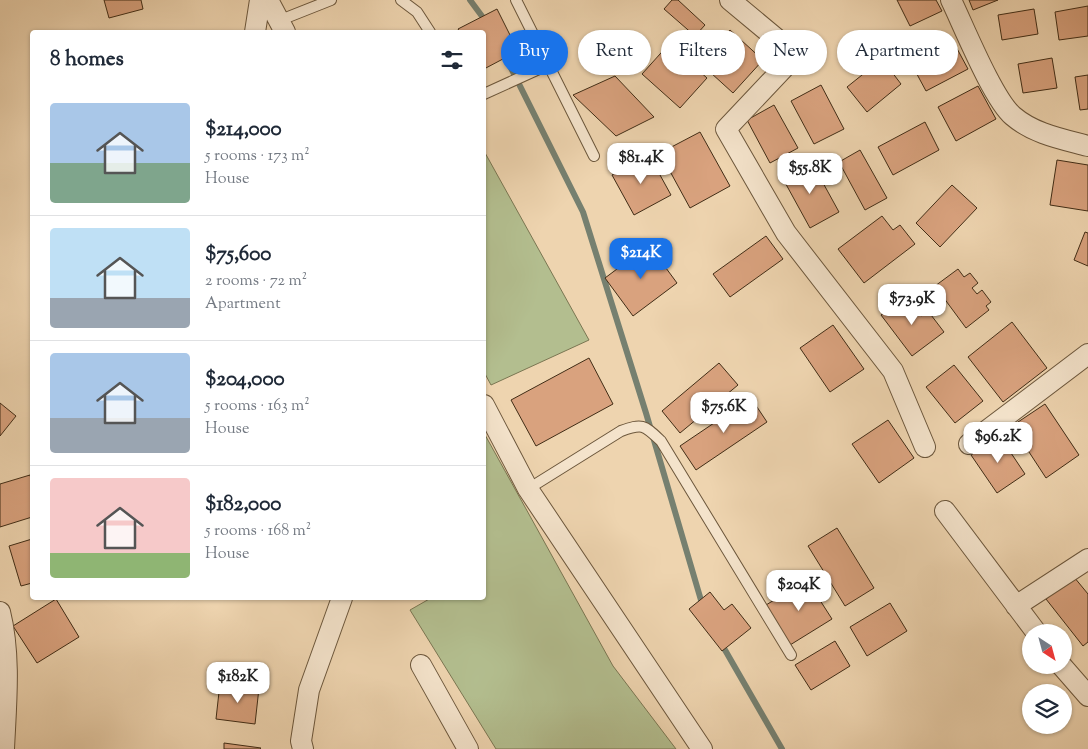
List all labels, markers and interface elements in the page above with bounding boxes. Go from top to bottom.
chip: Buy [501,30,568,75]
chip: Rent [578,30,651,75]
chip: Filters [661,30,745,75]
chip: New [755,30,827,75]
chip: Apartment [837,30,958,75]
text: 8 homes [50,45,124,75]
icon: filters [438,46,466,74]
text: $214,000 [205,115,282,145]
icon: home [90,123,150,183]
pin: $81.4K [600,142,682,185]
text: 5 rooms · 173 m² [205,145,310,168]
text: $81.4K [618,147,664,170]
pin: $55.8K [769,152,851,195]
text: $55.8K [788,157,832,180]
text: House [205,168,249,191]
pin: $214K [606,238,676,280]
text: $75,600 [205,240,271,270]
text: $214K [620,242,662,265]
icon: home [90,248,150,308]
text: 2 rooms · 72 m² [205,270,307,293]
pin: $73.9K [871,284,953,326]
text: $73.9K [889,288,935,311]
text: Apartment [205,293,281,316]
text: $204,000 [205,365,285,395]
icon: home [90,373,150,433]
pin: $75.6K [683,392,765,434]
text: 5 rooms · 163 m² [205,395,310,418]
text: $75.6K [701,396,747,419]
text: House [205,418,249,441]
pin: $96.2K [957,422,1039,464]
text: $96.2K [974,426,1022,449]
text: $182,000 [205,490,281,520]
icon: home [90,498,150,558]
text: 5 rooms · 168 m² [205,520,311,543]
text: House [205,543,249,566]
pin: $204K [764,570,834,612]
text: $204K [777,574,821,597]
north arrow [1022,624,1072,674]
map controls [1022,624,1072,734]
pin: $182K [203,662,273,704]
text: $182K [218,666,258,689]
button: layers [1022,684,1072,734]

